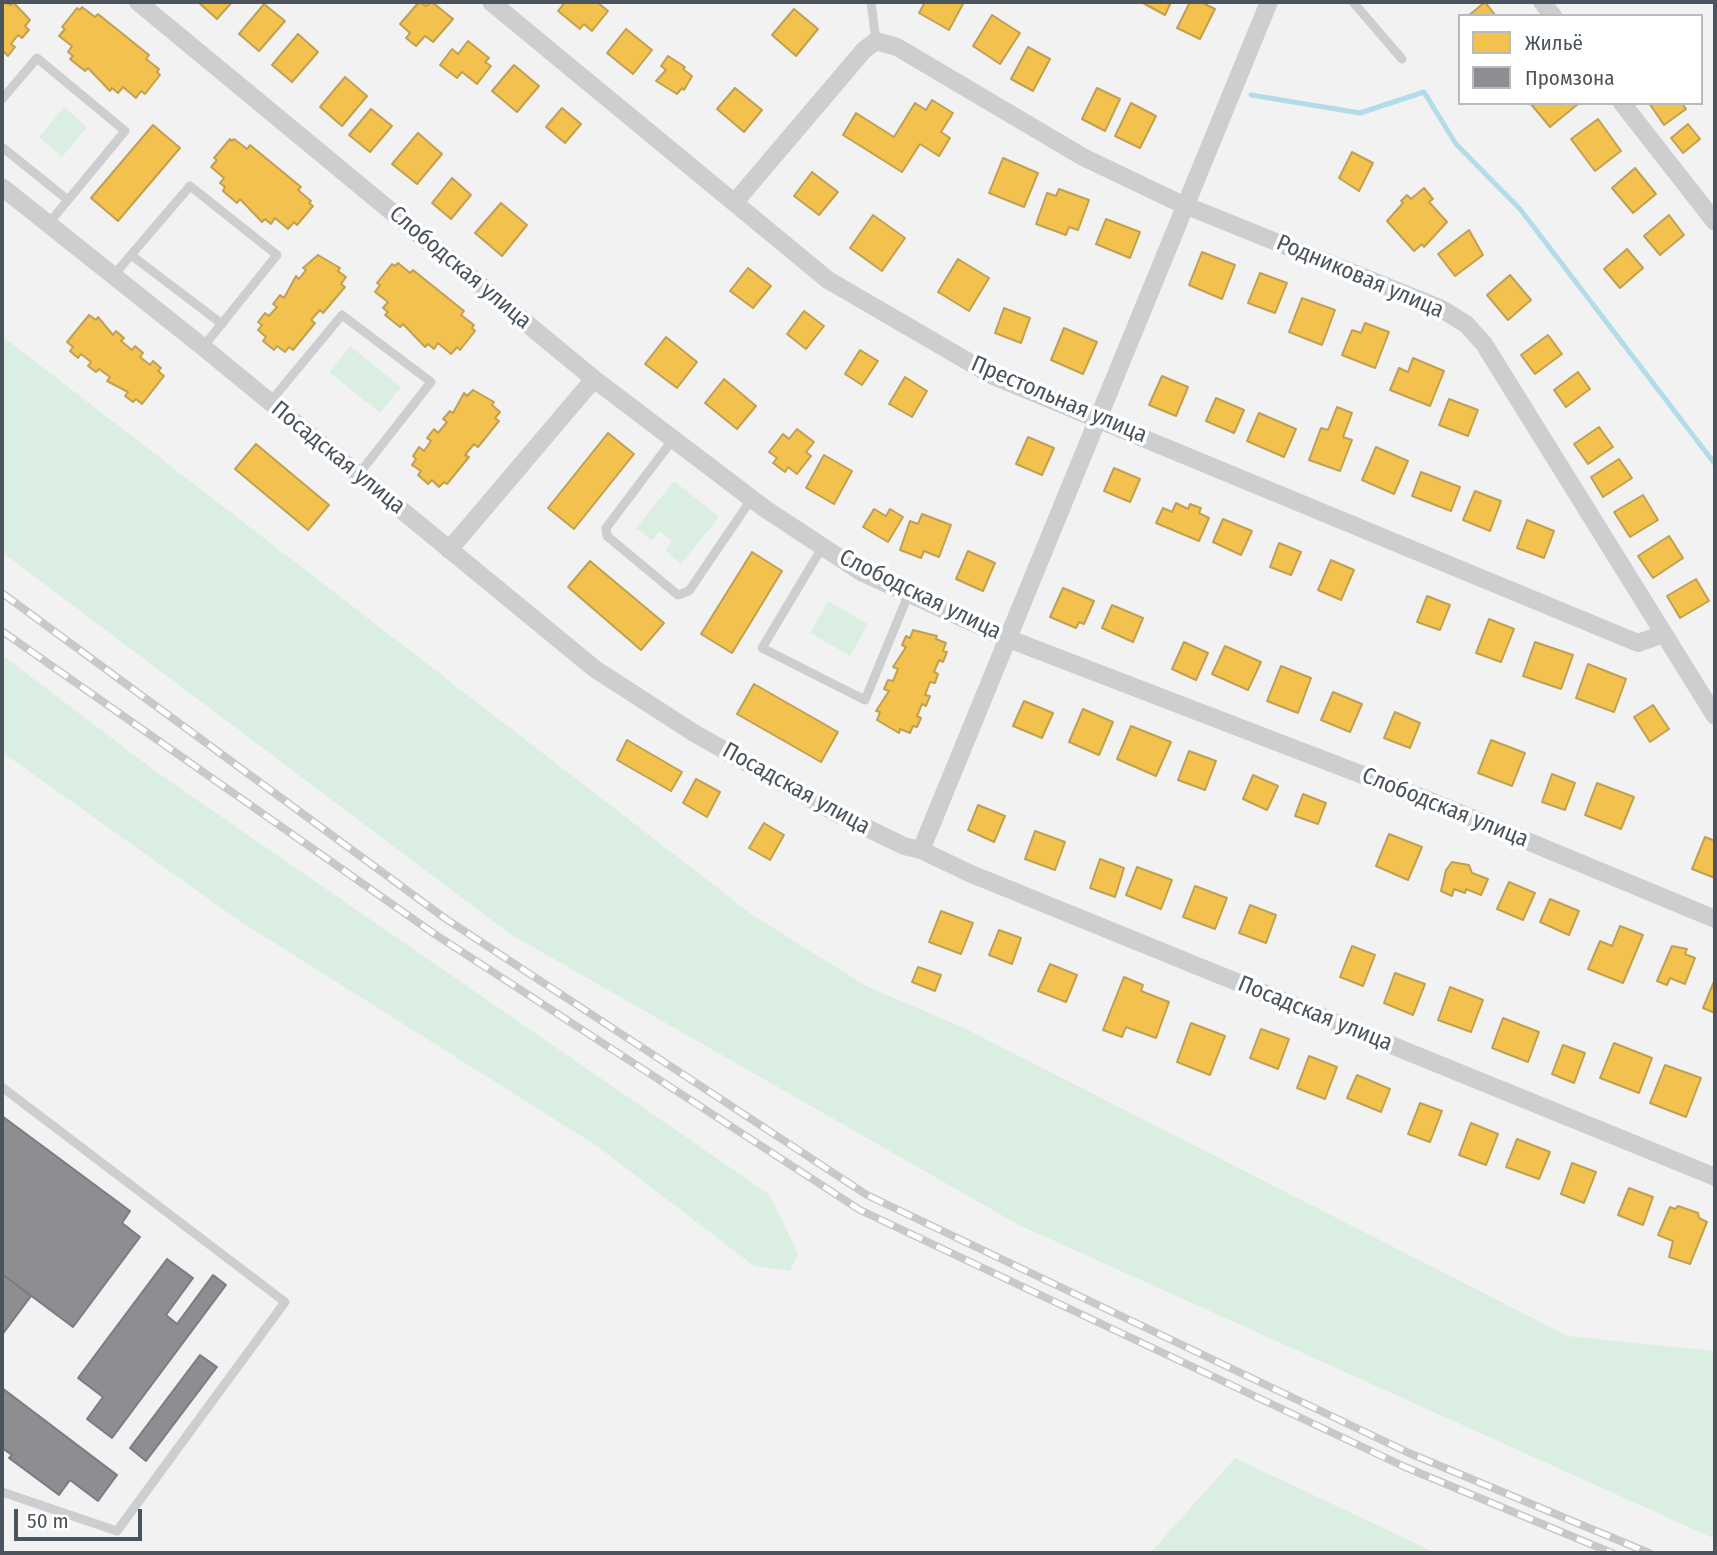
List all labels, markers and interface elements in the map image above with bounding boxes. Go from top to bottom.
legend [1458,14,1703,105]
text: Жильё [1525,30,1583,56]
text: Промзона [1525,65,1614,91]
street label: Слободская улица [383,201,537,335]
street label: Родниковая улица [1272,229,1448,325]
street label: Престольная улица [967,350,1151,450]
street label: Посадская улица [265,396,411,520]
street label: Слободская улица [834,544,1006,646]
street label: Посадская улица [717,737,875,841]
street label: Слободская улица [1358,762,1532,854]
street label: Посадская улица [1234,970,1396,1058]
scale bar [18,1496,145,1540]
text: 50 m [27,1508,69,1534]

